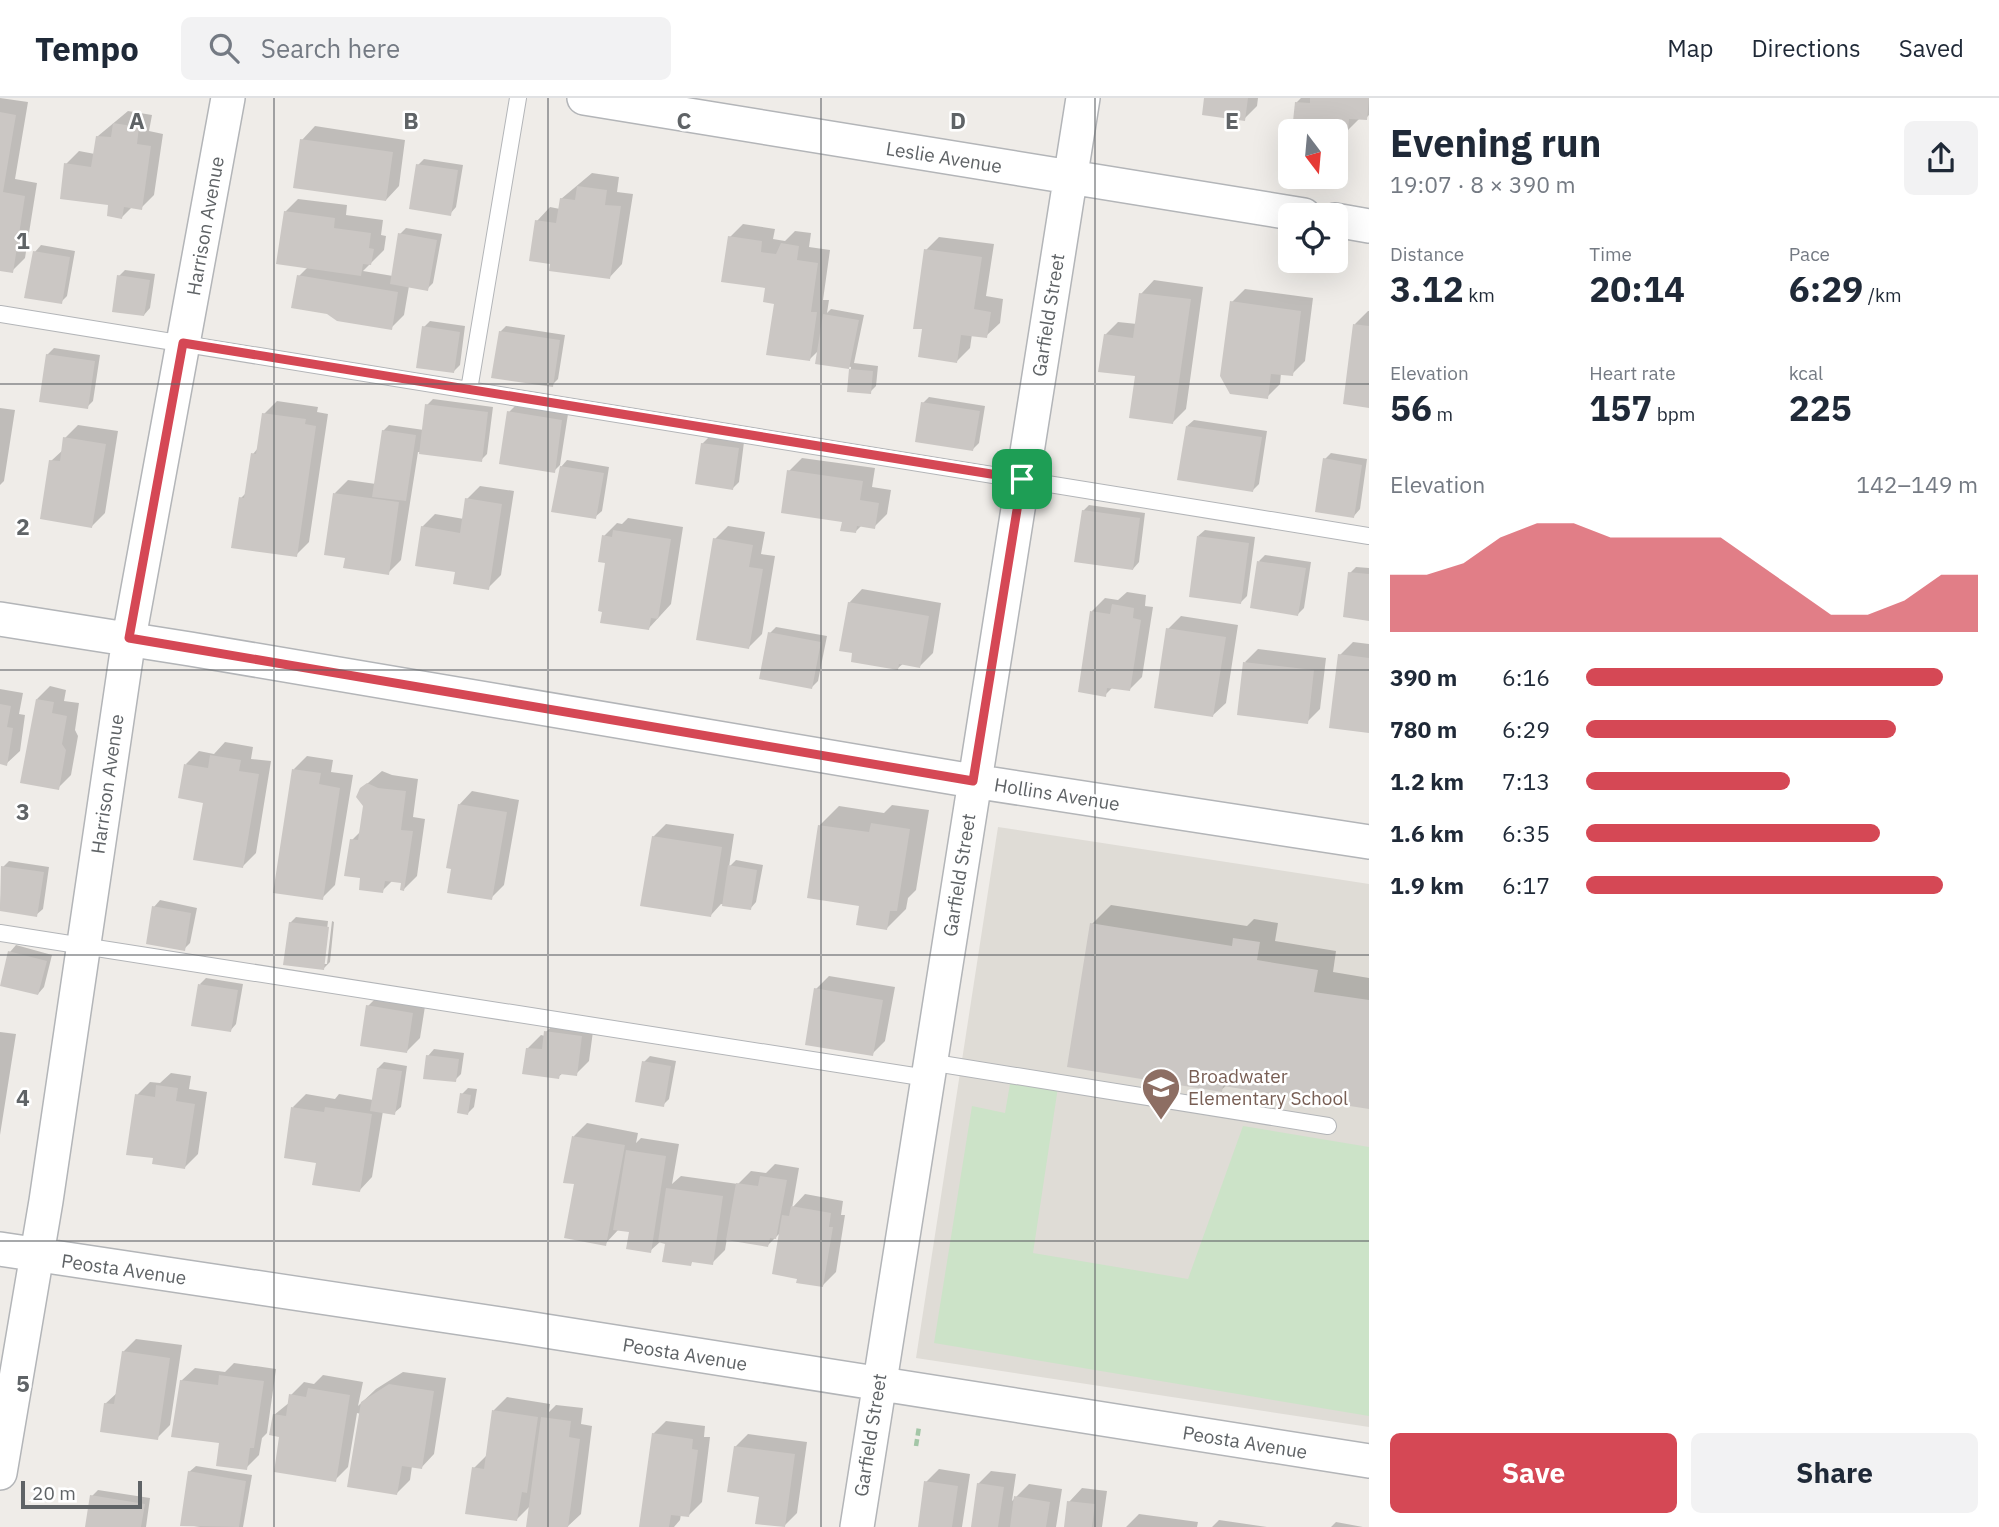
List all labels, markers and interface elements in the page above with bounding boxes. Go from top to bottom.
search box [181,17,671,80]
text: Tempo [35,27,139,70]
icon: search [205,29,243,67]
text: Search here [261,31,400,65]
text: Map [1667,32,1713,64]
text: Directions [1751,32,1861,64]
text: Saved [1899,32,1964,64]
text: A [129,105,145,135]
text: B [403,105,419,135]
text: C [677,105,692,135]
text: D [950,105,966,135]
text: E [1225,105,1239,135]
text: Evening run [1390,118,1601,167]
north arrow [1278,119,1348,189]
map controls [1278,119,1348,273]
button: share [1904,121,1978,195]
street label: Leslie Avenue [884,136,1004,178]
street label: Harrison Avenue [181,155,229,297]
text: 19:07 · 8 × 390 m [1390,169,1576,199]
button: locate [1278,203,1348,273]
text: 1 [16,225,30,255]
text: Distance [1390,242,1464,266]
text: Time [1589,242,1632,266]
text: Pace [1789,242,1830,266]
street label: Garfield Street [1026,252,1070,378]
text: 3.12 [1390,266,1464,312]
text: 20:14 [1589,266,1685,312]
text: 6:29 [1789,266,1863,312]
text: km [1464,283,1495,307]
text: /km [1863,283,1902,307]
text: Elevation [1390,361,1469,385]
text: Heart rate [1589,361,1676,385]
text: kcal [1789,361,1823,385]
text: 56 [1390,385,1432,431]
text: 157 [1589,385,1652,431]
text: 225 [1789,385,1852,431]
text: m [1432,402,1453,426]
text: bpm [1652,402,1695,426]
pin [992,449,1052,509]
icon: arrive [1003,460,1041,498]
text: Elevation [1390,469,1485,499]
text: 142–149 m [1856,469,1978,499]
text: 2 [16,511,30,541]
text: 390 m [1390,662,1457,692]
text: 6:16 [1502,662,1550,692]
street label: Harrison Avenue [85,713,129,855]
text: 780 m [1390,714,1457,744]
text: 6:29 [1502,714,1550,744]
text: 1.2 km [1390,766,1464,796]
text: 7:13 [1502,766,1550,796]
street label: Hollins Avenue [992,772,1122,816]
text: 3 [16,796,30,826]
street label: Garfield Street [937,812,981,938]
text: 1.6 km [1390,818,1464,848]
text: 6:35 [1502,818,1550,848]
text: 1.9 km [1390,870,1464,900]
text: 6:17 [1502,870,1550,900]
place label: Broadwater Elementary School [1188,1064,1348,1110]
school or university icon: Broadwater Elementary School [1140,1066,1182,1121]
text: 4 [16,1082,30,1112]
street label: Peosta Avenue [60,1248,188,1290]
street label: Peosta Avenue [621,1332,749,1376]
text: 5 [16,1368,30,1398]
street label: Garfield Street [848,1372,892,1498]
street label: Peosta Avenue [1181,1420,1309,1464]
button: Save [1390,1433,1677,1513]
button: Share [1691,1433,1978,1513]
scale bar [21,1478,142,1510]
text: 20 m [32,1481,76,1505]

